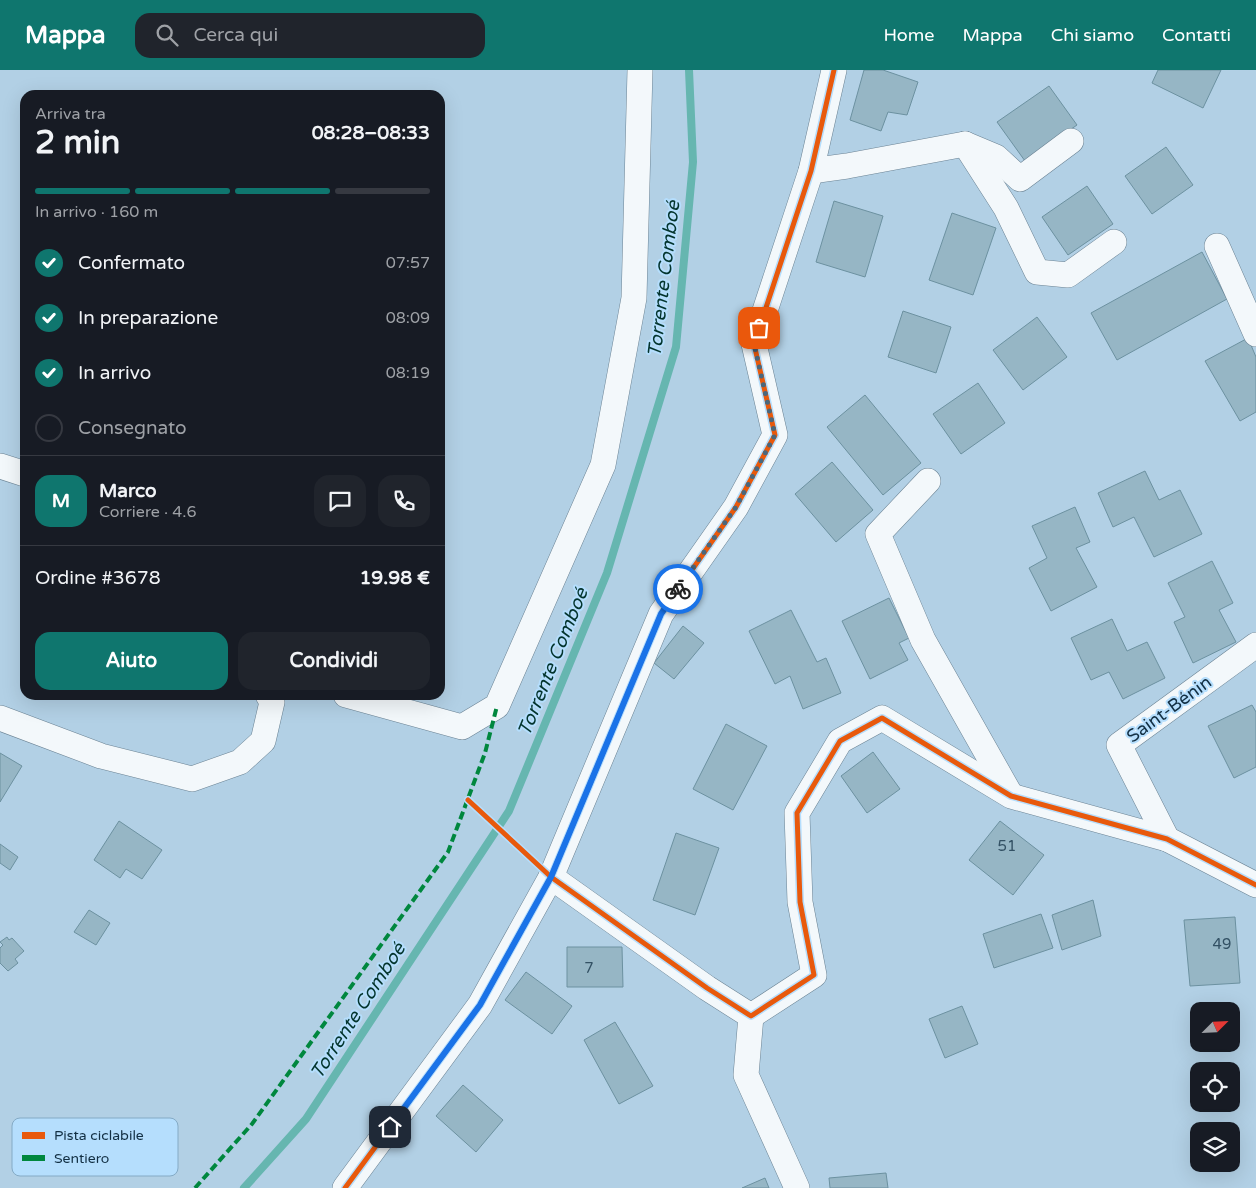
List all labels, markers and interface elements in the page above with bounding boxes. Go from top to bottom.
search box [135,13,485,58]
text: Mappa [25,21,105,50]
icon: search [153,21,181,49]
text: Cerca qui [193,24,278,46]
text: Home [883,24,934,46]
text: Mappa [962,24,1023,46]
text: Chi siamo [1051,24,1134,46]
text: Contatti [1162,24,1231,46]
text: Arriva tra [35,104,106,124]
text: 08:28–08:33 [312,122,430,144]
text: 2 min [35,124,120,162]
water label: Torrente Comboé [643,198,685,358]
text: In arrivo · 160 m [35,202,158,222]
icon: check [35,249,63,277]
text: Confermato [78,252,185,274]
text: 07:57 [386,253,430,273]
icon: check [35,304,63,332]
text: In preparazione [78,307,218,329]
pin [738,307,780,349]
text: 08:09 [386,308,430,328]
icon: bag [745,314,773,342]
icon: check [35,359,63,387]
text: In arrivo [78,362,151,384]
text: 08:19 [386,363,430,383]
text: Consegnato [78,417,187,439]
button: chat [314,475,366,527]
button: phone [378,475,430,527]
text: Marco [99,480,157,502]
text: M [52,490,70,512]
text: Corriere · 4.6 [99,502,197,522]
courier [653,564,703,614]
text: Ordine #3678 [35,567,161,589]
text: 19.98 € [359,567,430,589]
icon: bike [664,575,692,603]
water label: Torrente Comboé [513,584,593,739]
button: Aiuto [35,632,228,690]
button: Condividi [238,632,430,690]
street label: Saint-Bénin [1122,671,1216,747]
house number: 51 [998,837,1016,855]
house number: 49 [1213,935,1231,953]
water label: Torrente Comboé [306,938,411,1083]
house number: 7 [584,959,594,977]
north arrow [1190,1002,1240,1052]
map controls [1190,1002,1240,1172]
button: locate [1190,1062,1240,1112]
pin [369,1106,411,1148]
icon: home [376,1113,404,1141]
legend [12,1118,178,1176]
button: layers [1190,1122,1240,1172]
text: Pista ciclabile [54,1127,144,1144]
text: Sentiero [54,1150,109,1167]

